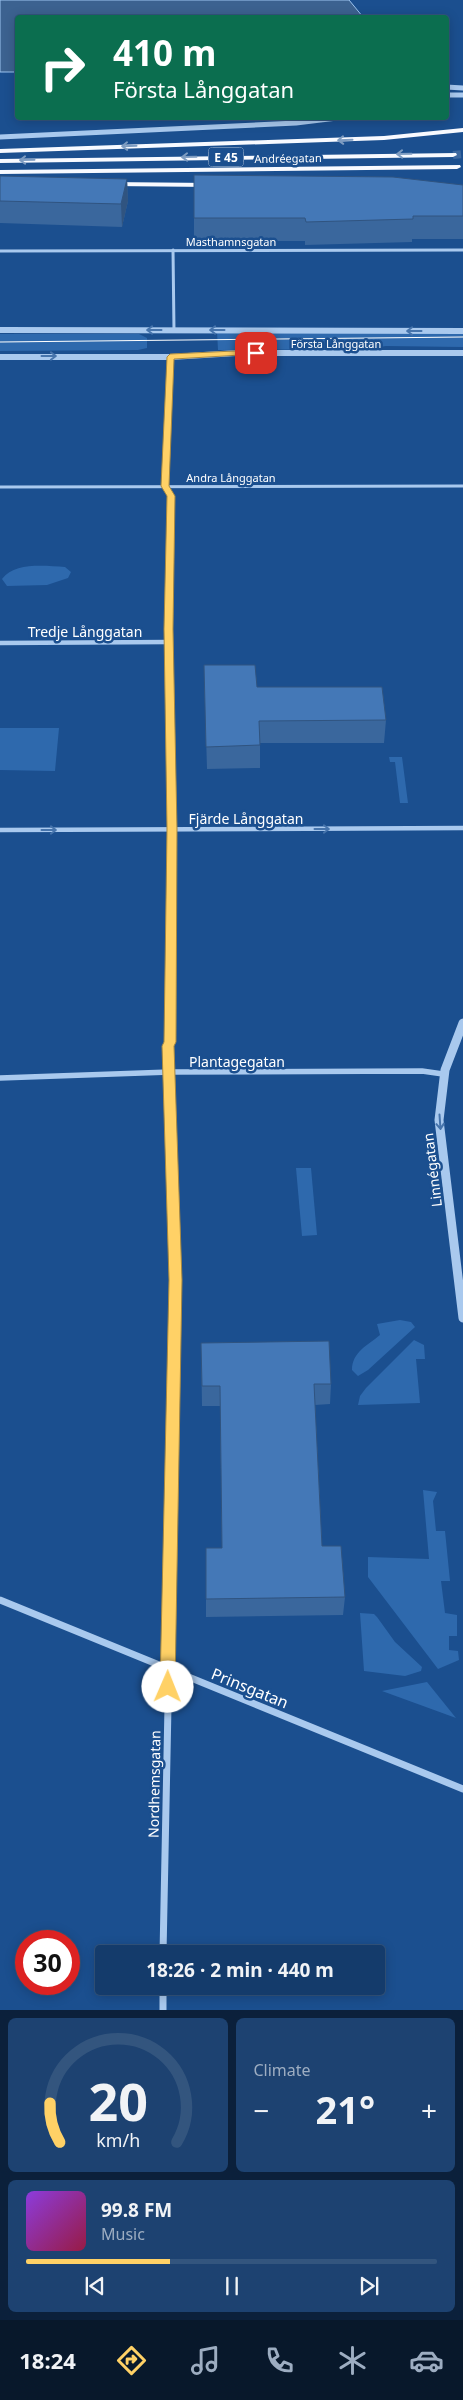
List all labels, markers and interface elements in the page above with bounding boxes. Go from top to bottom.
text: 410 m [113,29,216,76]
icon: right [30,35,95,100]
text: Första Långgatan [113,74,294,104]
one-way arrow [337,135,353,144]
one-way arrow [121,141,137,150]
road number: E 45 [208,148,244,166]
street label: Andréegatan [254,150,322,166]
one-way arrow [396,150,412,159]
one-way arrow [181,153,197,162]
one-way arrow [19,155,35,165]
street label: Masthamnsgatan [186,234,276,249]
one-way arrow [146,325,162,335]
one-way arrow [209,325,226,335]
one-way arrow [407,326,423,336]
pin [235,332,277,374]
street label: Första Långgatan [291,336,381,351]
icon: arrive [242,339,270,367]
one-way arrow [40,351,56,361]
street label: Andra Långgatan [186,470,276,485]
street label: Tredje Långgatan [28,622,142,641]
street label: Fjärde Långgatan [189,809,303,828]
one-way arrow [314,824,330,834]
one-way arrow [40,825,56,835]
street label: Plantagegatan [189,1052,285,1071]
one-way arrow [435,1114,445,1130]
street label: Linnégatan [418,1132,446,1208]
position arrow [141,1660,193,1712]
street label: Prinsgatan [208,1663,292,1713]
street label: Nordhemsgatan [144,1730,164,1838]
speed limit sign: 30 [15,1930,80,1995]
text: 18:26 · 2 min · 440 m [146,1957,334,1983]
text: Climate [254,2059,311,2081]
text: 20 [88,2065,148,2136]
text: 21° [315,2083,375,2135]
text: − [254,2091,270,2129]
text: + [421,2091,437,2129]
text: km/h [96,2128,140,2152]
text: 99.8 FM [101,2197,172,2223]
text: Music [101,2223,145,2245]
icon: previous [81,2272,109,2300]
icon: pause [218,2272,246,2300]
icon: next [355,2272,383,2300]
icon: directions [114,2343,149,2378]
icon: music [188,2343,223,2378]
icon: phone [262,2343,297,2378]
icon: climate [335,2343,370,2378]
icon: car [409,2343,444,2378]
text: 18:24 [19,2345,76,2375]

